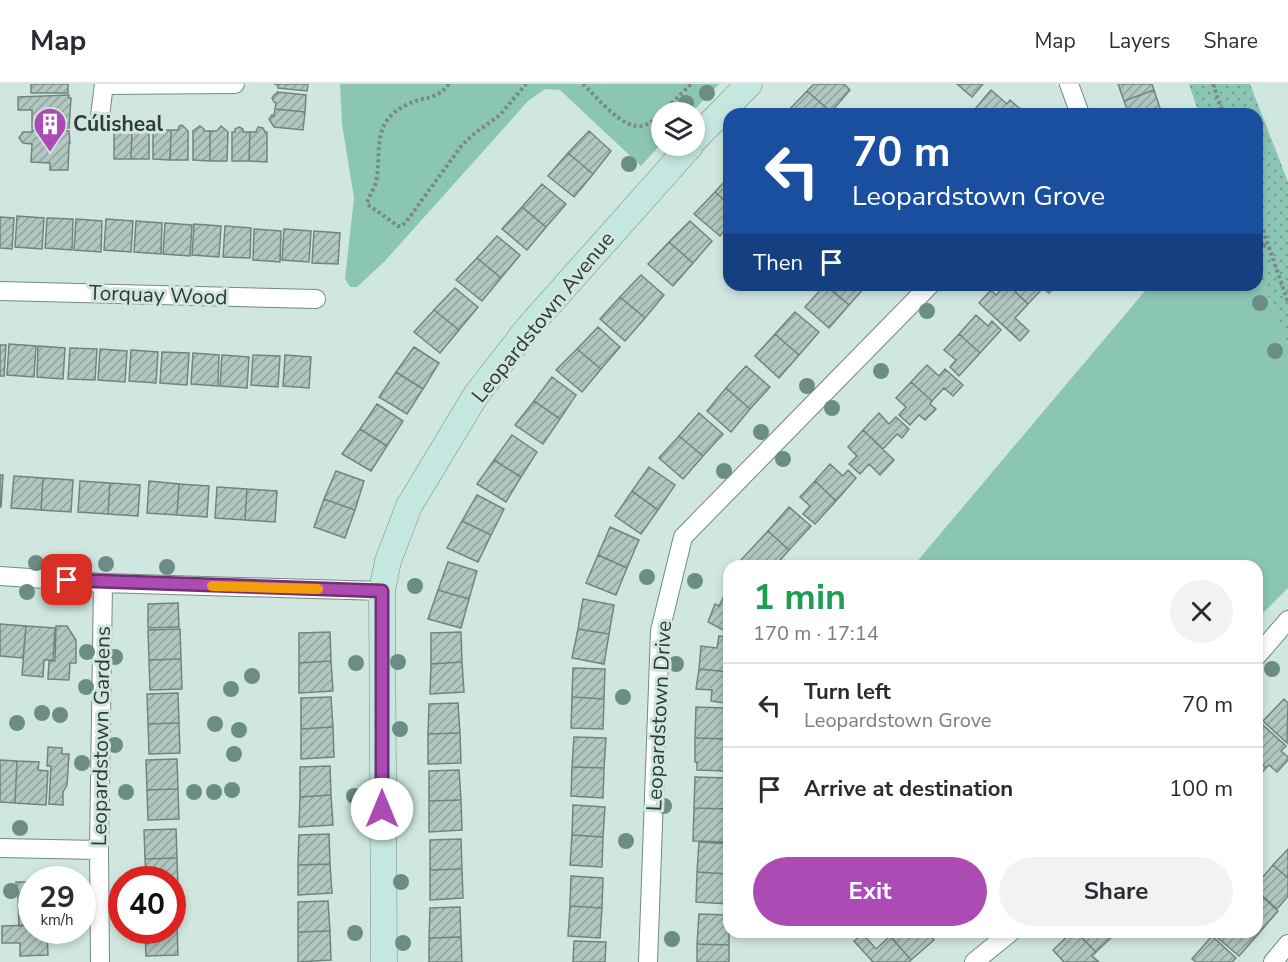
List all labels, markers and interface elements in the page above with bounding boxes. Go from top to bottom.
text: Map [30,22,86,60]
text: Map [1034,27,1076,55]
text: Layers [1109,27,1170,55]
text: Share [1203,27,1258,55]
map controls [651,102,705,156]
button: layers [651,102,705,156]
building icon: Cúlisheal [32,106,68,153]
place label: Cúlisheal [73,110,164,138]
text: 70 m [852,124,951,181]
icon: left [753,132,831,210]
text: Leopardstown Grove [852,178,1105,215]
street label: Leopardstown Avenue [465,226,621,408]
icon: arrive [815,246,848,279]
text: Then [753,248,803,278]
street label: Torquay Wood [88,279,228,311]
pin [41,554,92,605]
icon: arrive [50,563,83,596]
text: 1 min [753,573,846,622]
button: close [1170,580,1233,643]
street label: Leopardstown Drive [640,620,678,812]
text: 170 m · 17:14 [753,620,879,647]
street label: Leopardstown Gardens [85,626,117,846]
text: Turn left [804,677,891,707]
icon: left [753,689,786,722]
text: 70 m [1182,690,1233,720]
text: Leopardstown Grove [804,707,992,734]
icon: arrive [753,773,786,806]
text: Arrive at destination [804,774,1013,804]
text: 100 m [1169,774,1233,804]
position arrow [350,777,414,841]
button: Exit [753,857,987,926]
button: Share [999,857,1233,926]
speed limit sign: 40 [108,866,186,944]
text: 29 [39,877,75,918]
text: km/h [40,910,74,930]

